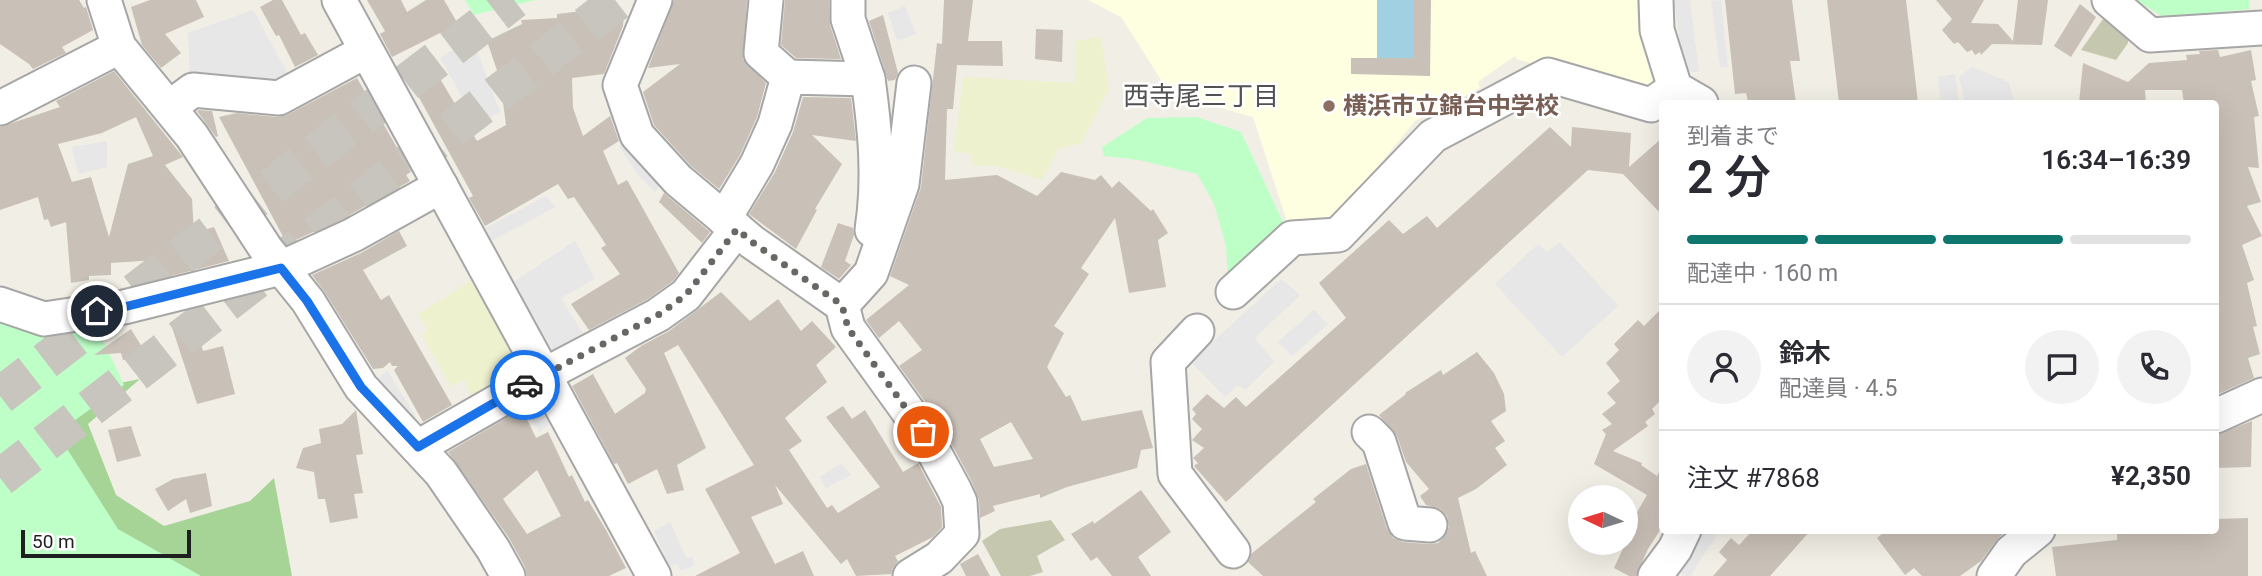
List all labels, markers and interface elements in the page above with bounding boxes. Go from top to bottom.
district label: 西寺尾三丁目 [1123,81,1279,111]
place label: 横浜市立錦台中学校 [1343,92,1559,120]
marker: 横浜市立錦台中学校 [1321,98,1337,114]
text: 到着まで [1687,123,1779,150]
text: 16:34–16:39 [2041,145,2191,175]
text: 2 分 [1687,150,1771,204]
text: 配達中 · 160 m [1687,260,1838,287]
pin [67,281,127,341]
icon: home [78,292,116,330]
button: person [1687,330,1761,404]
button: chat [2025,330,2099,404]
button: phone [2117,330,2191,404]
text: 鈴木 [1779,338,1831,368]
courier [490,350,560,420]
icon: car [506,366,544,404]
text: 配達員 · 4.5 [1779,375,1897,402]
pin [893,402,953,462]
icon: bag [904,413,942,451]
text: ¥2,350 [2111,461,2191,491]
text: 注文 #7868 [1687,463,1820,493]
north arrow [1568,485,1638,555]
map controls [1568,485,1638,555]
scale bar [21,527,191,559]
text: 50 m [32,530,75,553]

